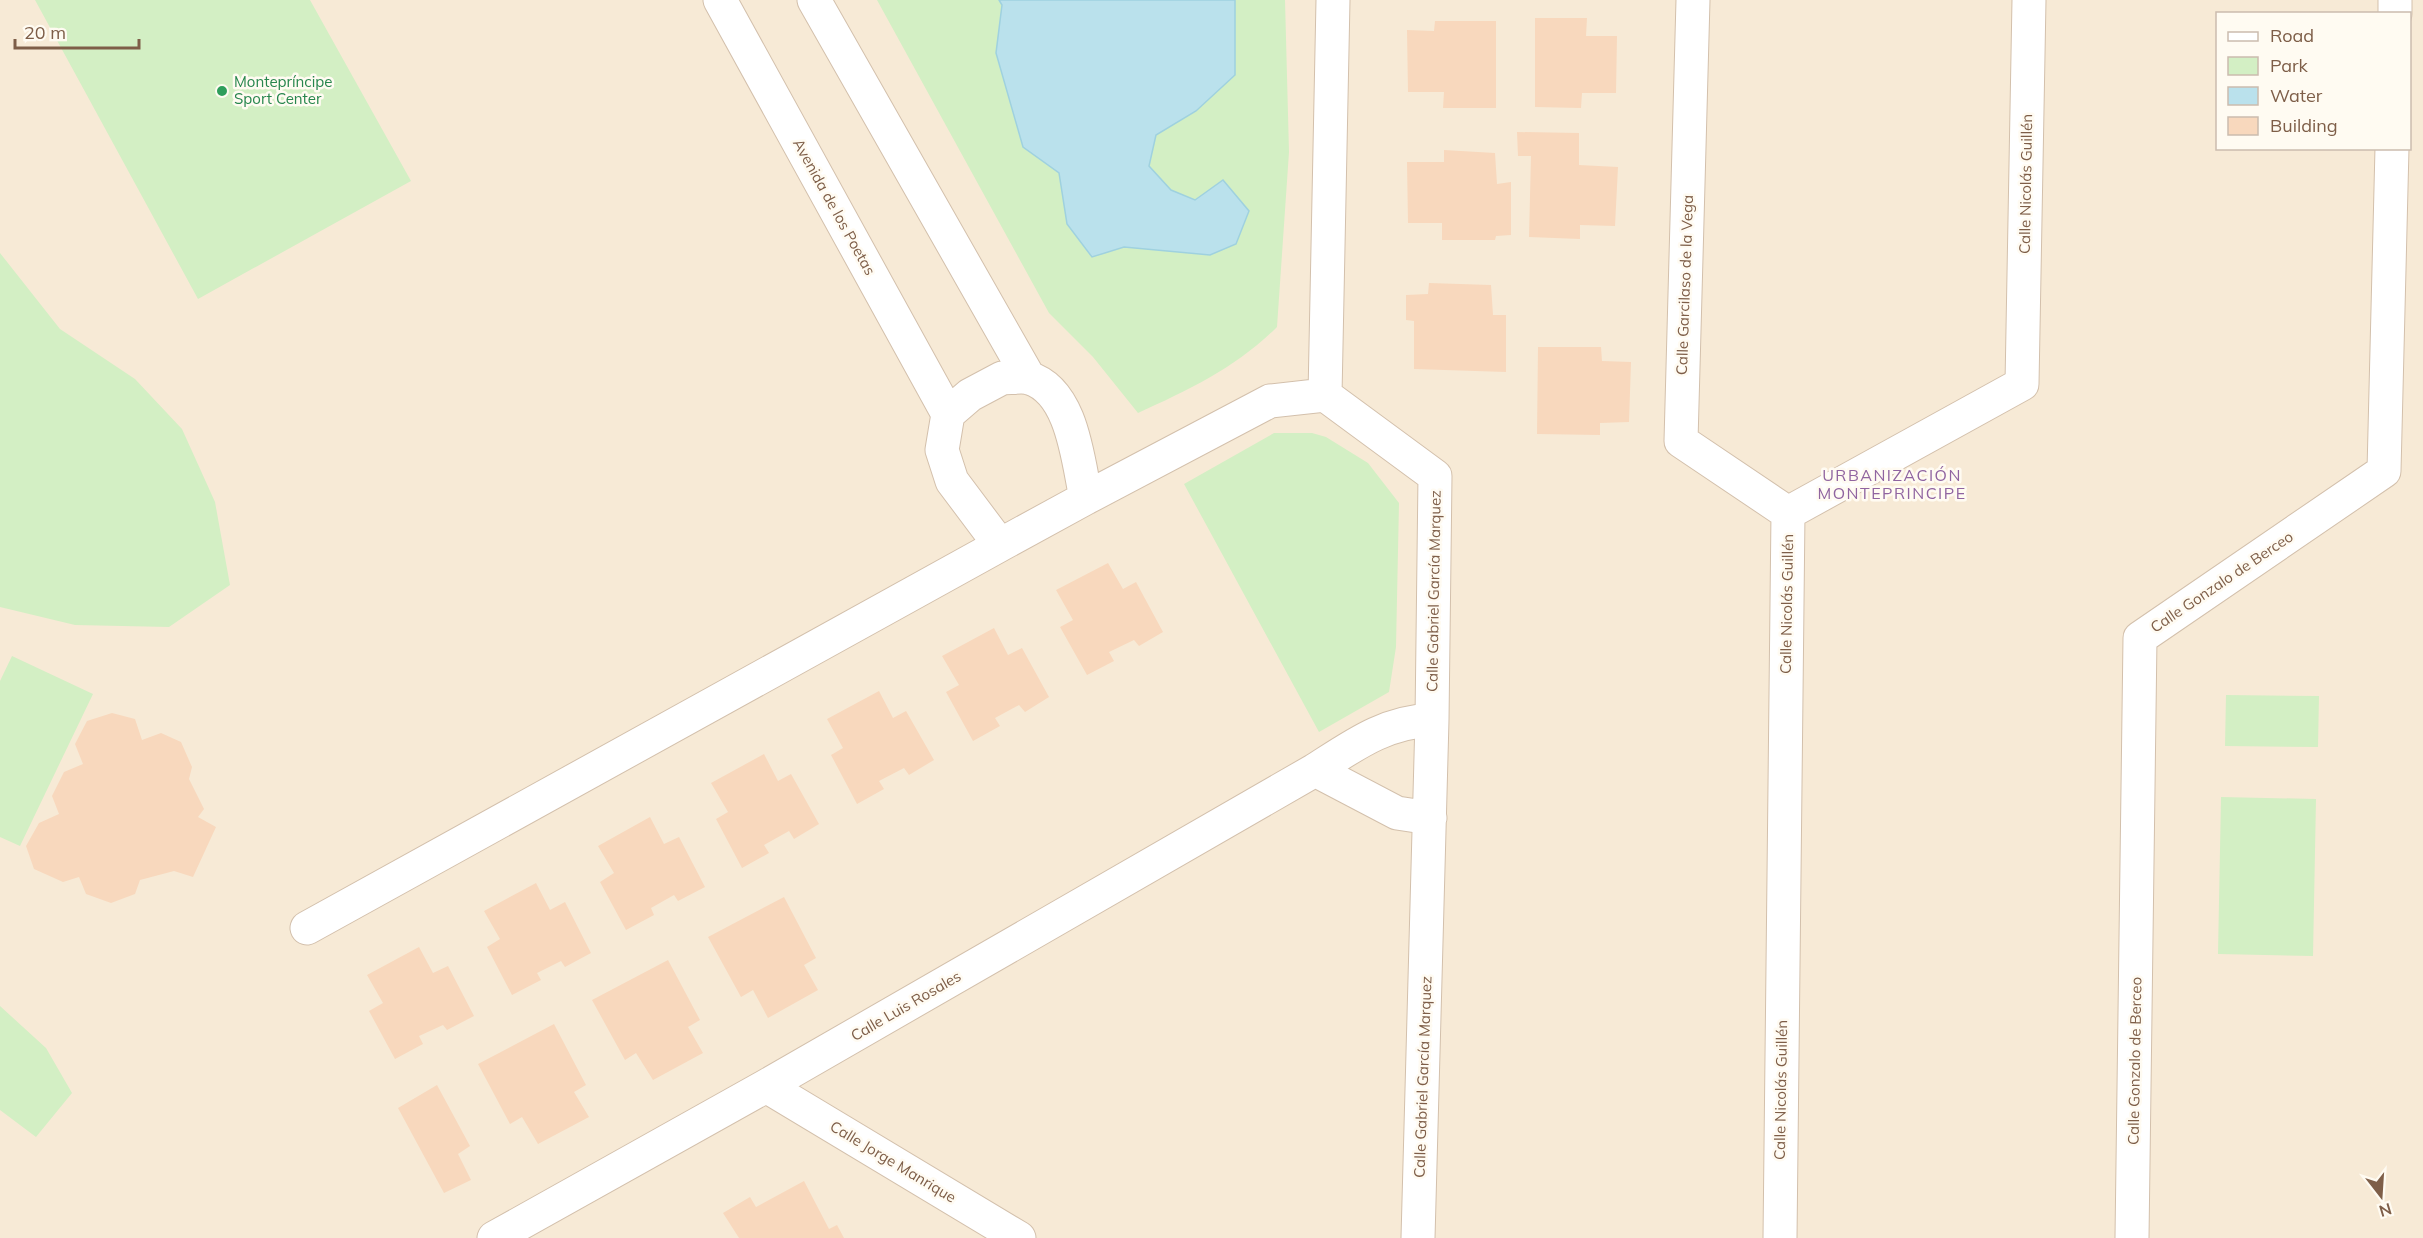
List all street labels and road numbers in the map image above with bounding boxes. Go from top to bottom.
street label: Calle Nicolás Guillén [2015,114,2036,254]
street label: Avenida de los Poetas [789,135,880,278]
street label: Calle Garcilaso de la Vega [1672,195,1697,375]
street label: Calle Gabriel García Marquez [1422,490,1445,692]
street label: Calle Gonzalo de Berceo [2147,527,2297,636]
street label: Calle Nicolás Guillén [1776,534,1797,674]
street label: Calle Luis Rosales [847,966,964,1045]
street label: Calle Gabriel García Marquez [1409,976,1436,1178]
street label: Calle Gonzalo de Berceo [2124,977,2145,1145]
street label: Calle Nicolás Guillén [1770,1020,1791,1160]
street label: Calle Jorge Manrique [827,1116,960,1207]

